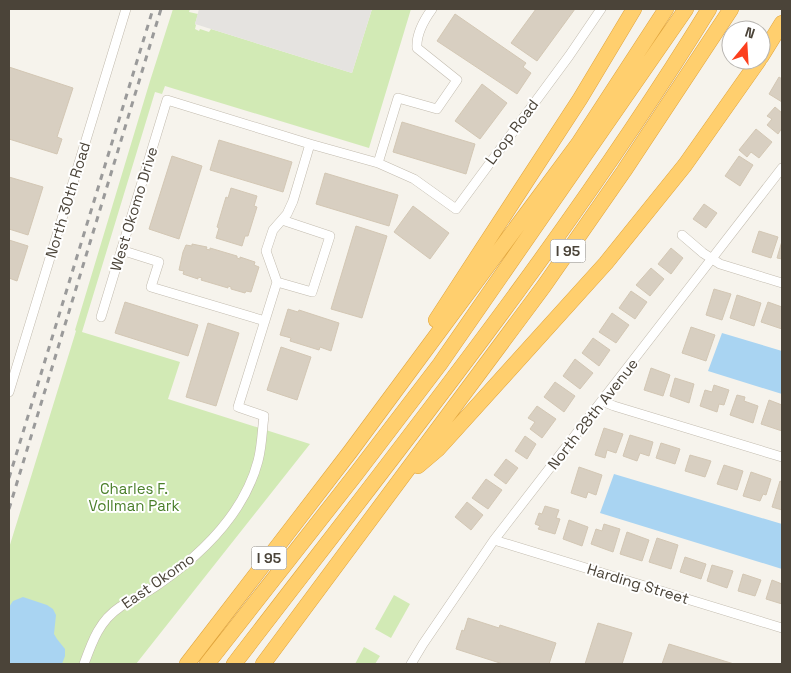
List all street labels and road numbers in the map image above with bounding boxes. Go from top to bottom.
street label: Loop Road [481,95,542,168]
street label: North 30th Road [41,140,94,260]
street label: West Okomo Drive [106,144,162,273]
road number: I 95 [550,240,586,262]
street label: North 28th Avenue [543,354,642,473]
road number: I 95 [252,546,286,570]
street label: East Okomo [118,549,198,613]
street label: Harding Street [585,559,692,608]

